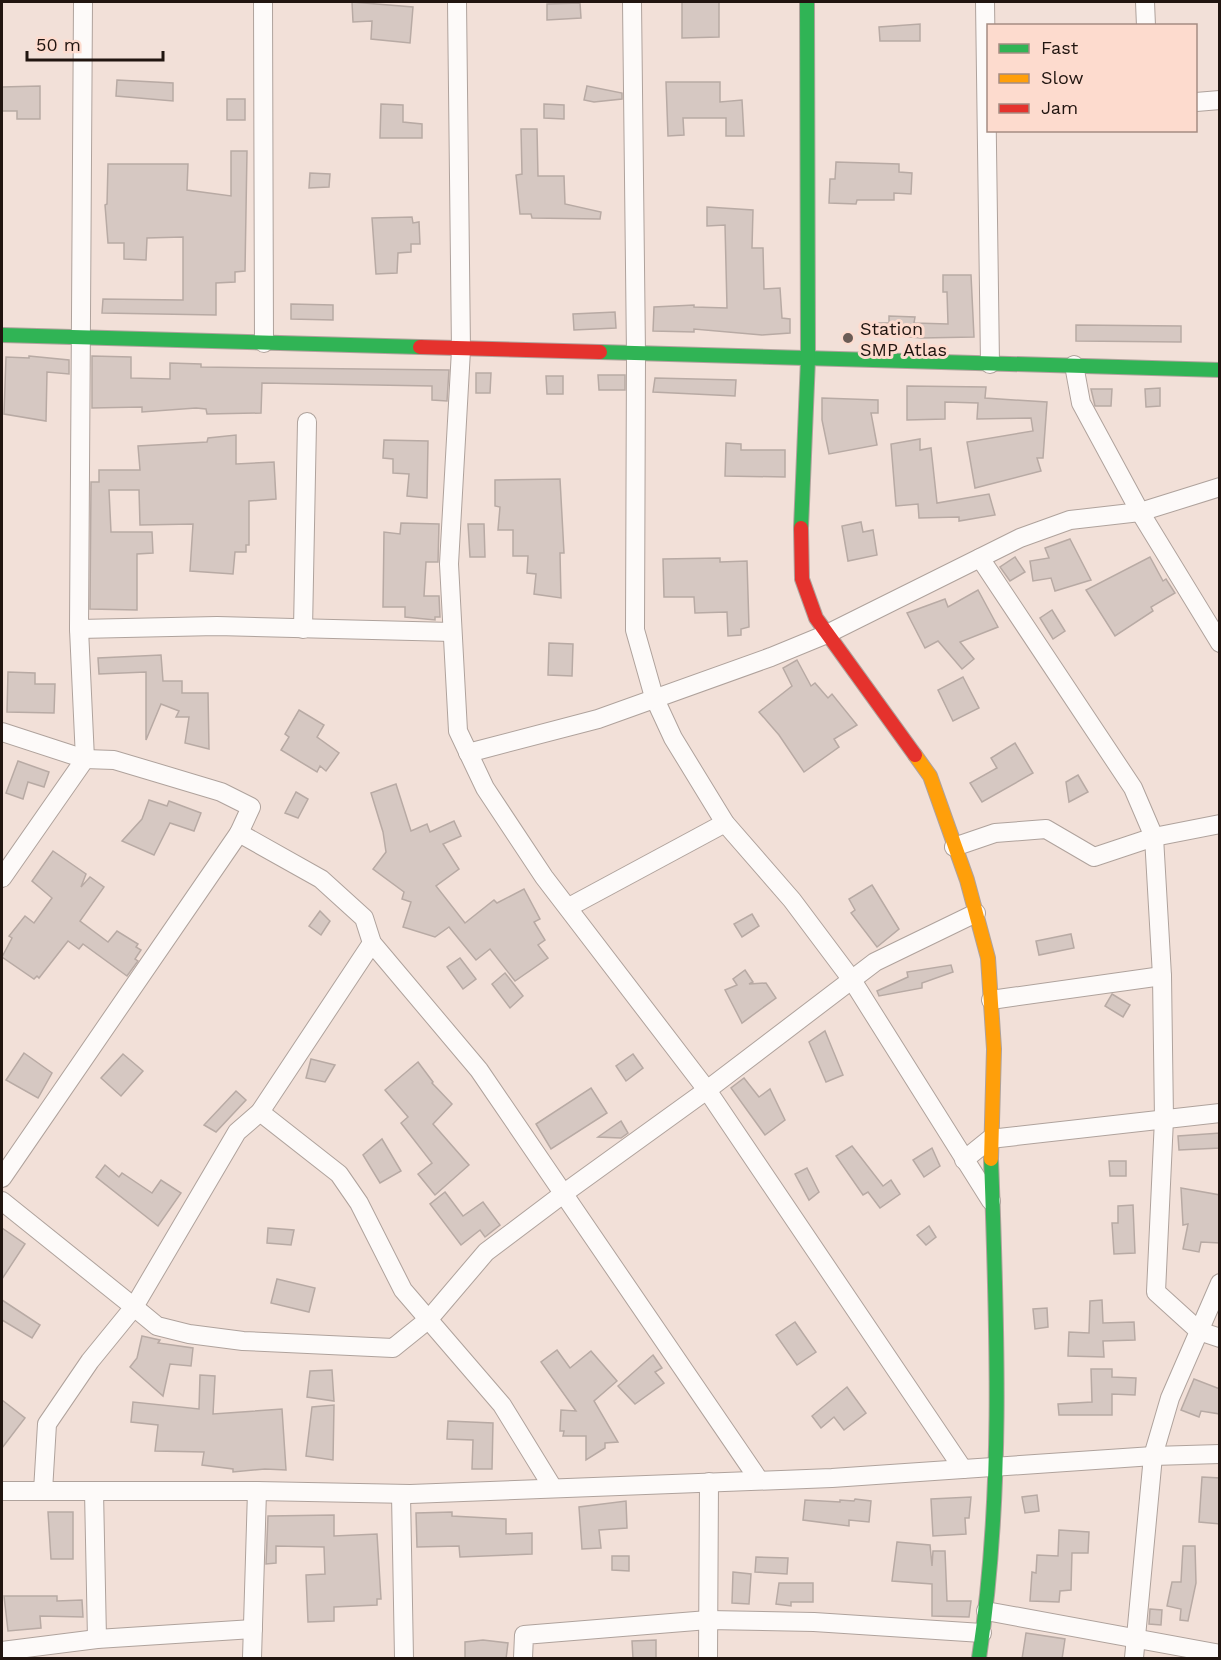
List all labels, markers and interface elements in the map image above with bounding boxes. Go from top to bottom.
scale bar [27,24,164,62]
legend [987,24,1197,132]
text: 50 m [36,34,81,55]
text: Fast [1041,37,1079,58]
text: Slow [1041,67,1084,88]
text: Jam [1041,97,1078,118]
place label: Station SMP Atlas [860,318,947,360]
marker: Station SMP Atlas [841,331,855,345]

